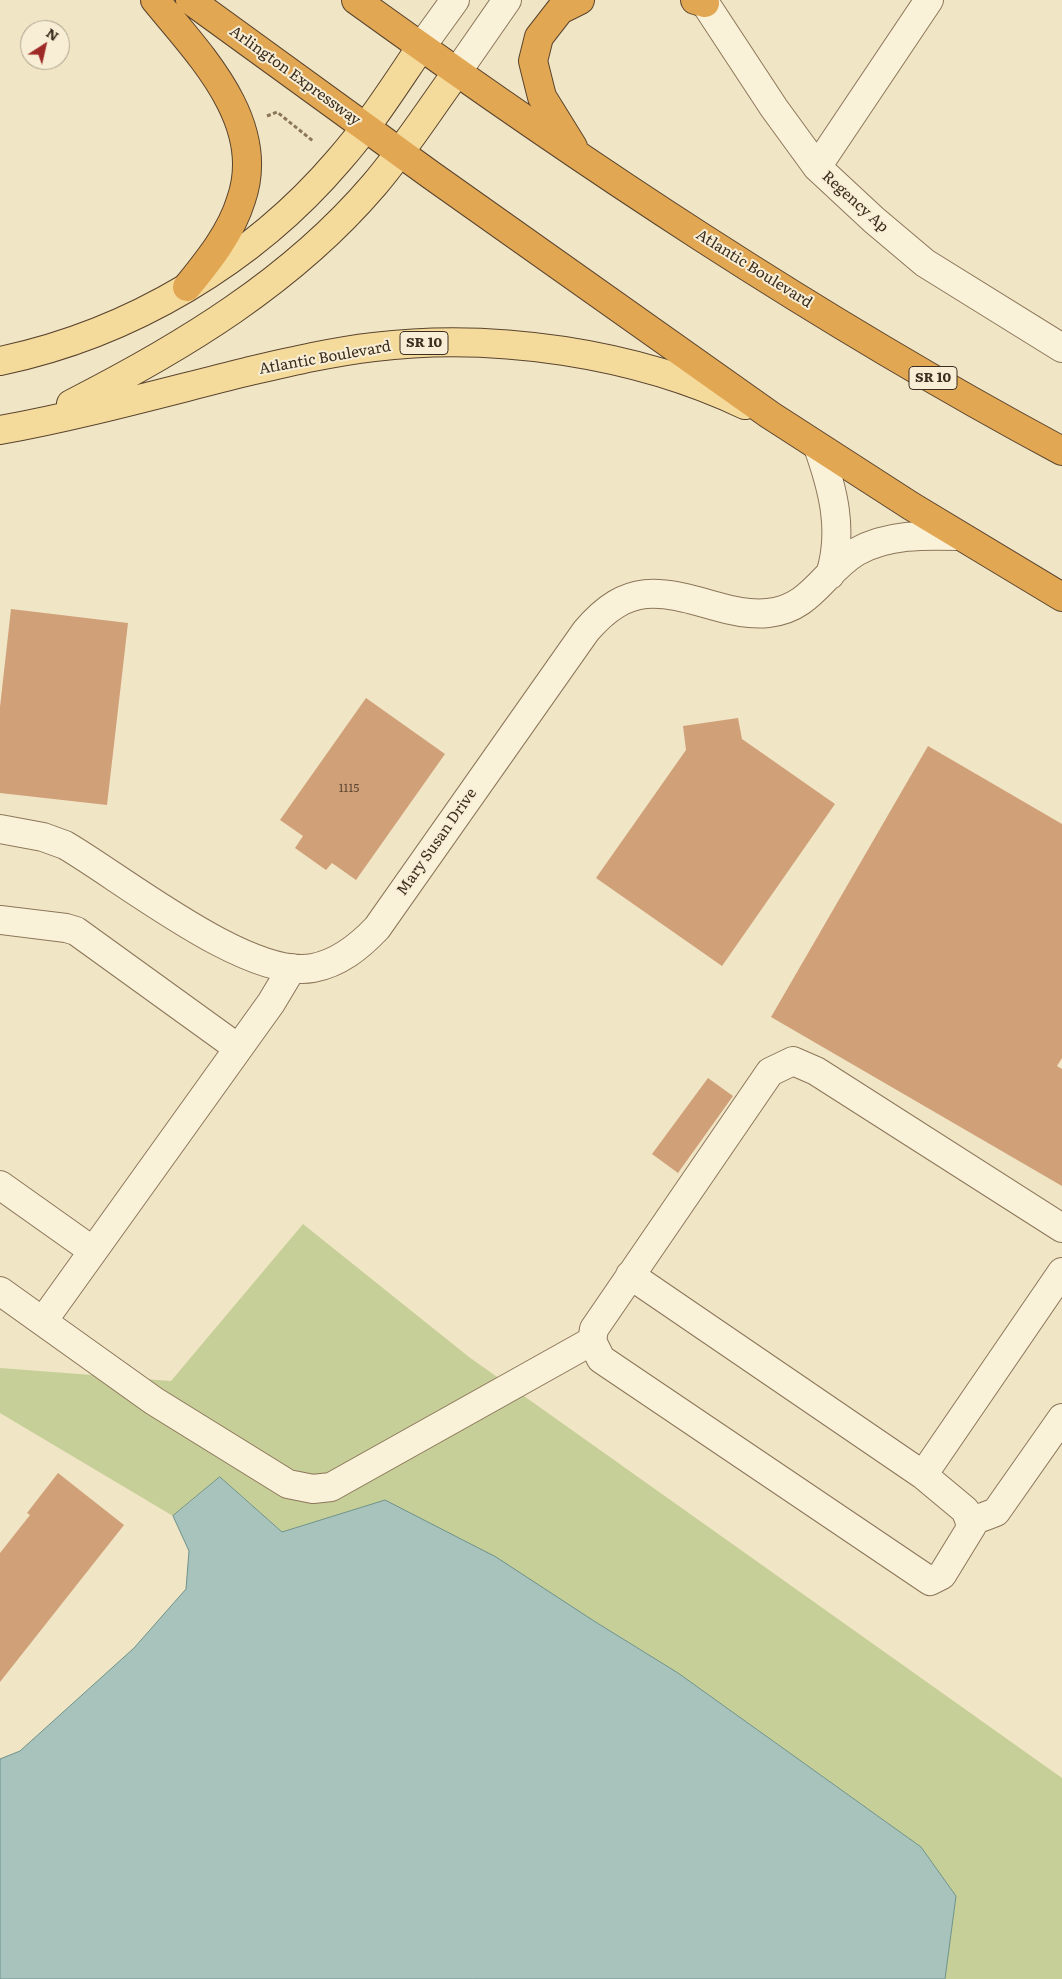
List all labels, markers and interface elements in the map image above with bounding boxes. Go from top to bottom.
north arrow [20,20,70,70]
text: N [42,22,64,45]
street label: Arlington Expressway [226,22,364,130]
street label: Regency Ap [818,168,892,236]
street label: Atlantic Boulevard [693,226,815,312]
road number: SR 10 [400,332,448,354]
street label: Atlantic Boulevard [258,338,392,378]
road number: SR 10 [909,366,957,389]
house number: 1115 [339,781,359,795]
street label: Mary Susan Drive [393,785,481,899]

